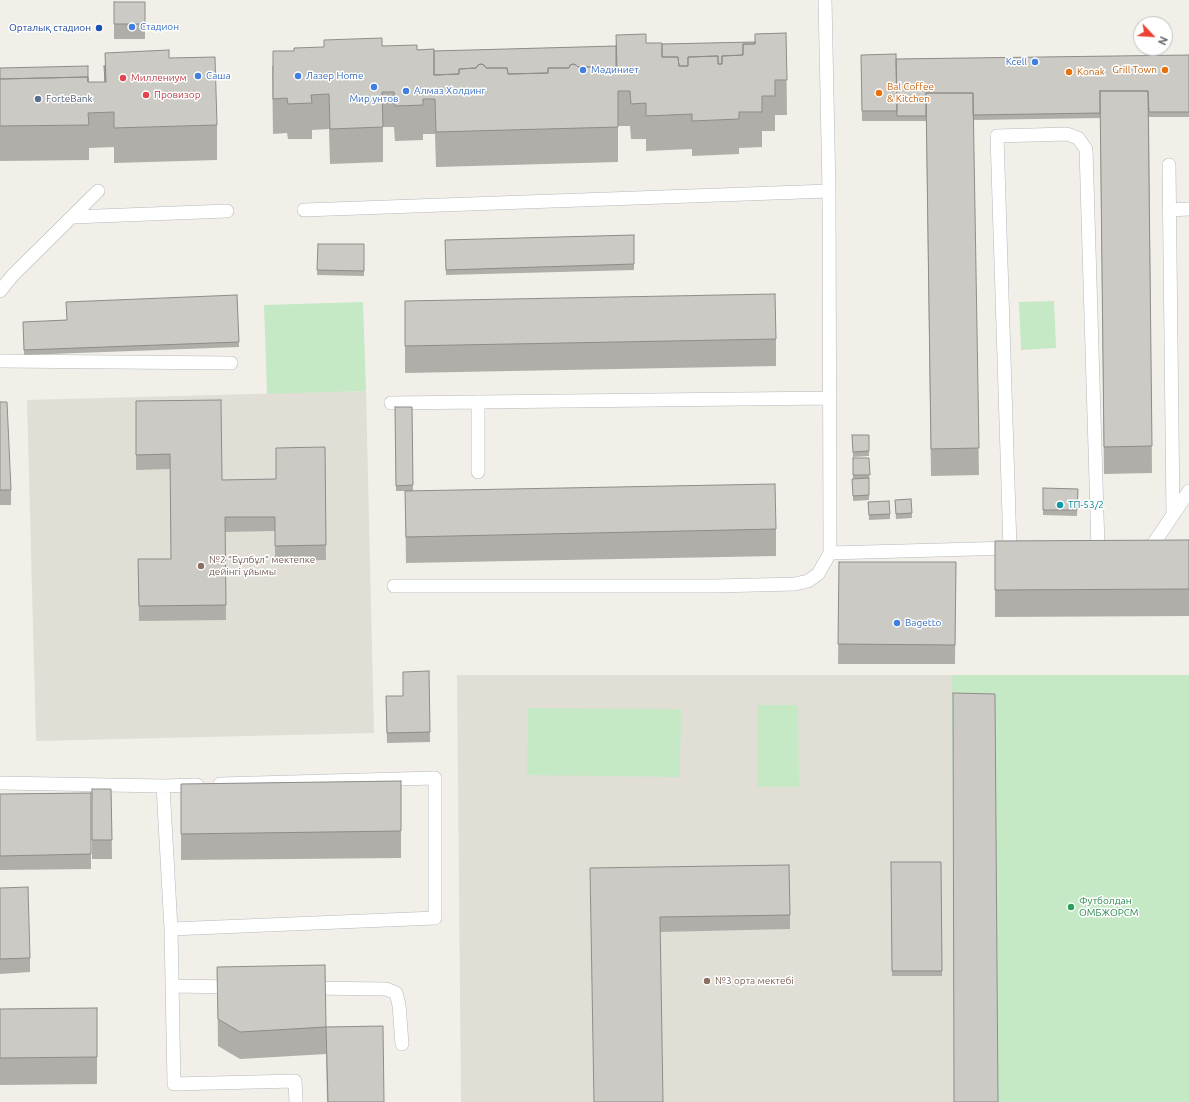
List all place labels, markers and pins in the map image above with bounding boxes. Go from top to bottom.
place label: Стадион [140,21,179,33]
place label: Орталық стадион [9,22,91,34]
marker: Стадион [127,22,137,32]
marker: Орталық стадион [94,23,104,33]
place label: Kcell [1006,56,1027,68]
marker: Kcell [1030,57,1040,67]
place label: Мәдиниет [591,64,639,76]
place label: Grill Town [1112,64,1157,76]
marker: Мәдиниет [578,65,588,75]
marker: Grill Town [1160,65,1170,75]
place label: Konak [1077,66,1105,78]
marker: Konak [1064,67,1074,77]
place label: Саша [206,70,231,82]
place label: Лазер Home [306,70,363,82]
marker: Саша [193,71,203,81]
marker: Лазер Home [293,71,303,81]
place label: Миллениум [131,72,187,84]
marker: Миллениум [118,73,128,83]
place label: Bal Coffee & Kitchen [887,81,934,104]
marker: Мир унтов [369,82,379,92]
place label: Алмаз Холдинг [414,85,485,97]
marker: Алмаз Холдинг [401,86,411,96]
marker: Bal Coffee & Kitchen [874,88,884,98]
place label: Провизор [154,89,201,101]
marker: Провизор [141,90,151,100]
place label: ForteBank [46,93,93,105]
place label: Мир унтов [349,93,399,105]
marker: ForteBank [33,94,43,104]
place label: ТП-53/2 [1068,499,1104,511]
marker: ТП-53/2 [1055,500,1065,510]
place label: №2 "Бұлбұл" мектепке дейінгі ұйымы [209,554,315,578]
marker: №2 "Бұлбұл" мектепке дейінгі ұйымы [196,561,206,571]
place label: Bagetto [905,617,941,629]
marker: Bagetto [892,618,902,628]
place label: Футболдан ОМБЖОРСМ [1079,895,1138,918]
marker: Футболдан ОМБЖОРСМ [1066,902,1076,912]
place label: №3 орта мектебі [715,975,794,987]
marker: №3 орта мектебі [702,976,712,986]

